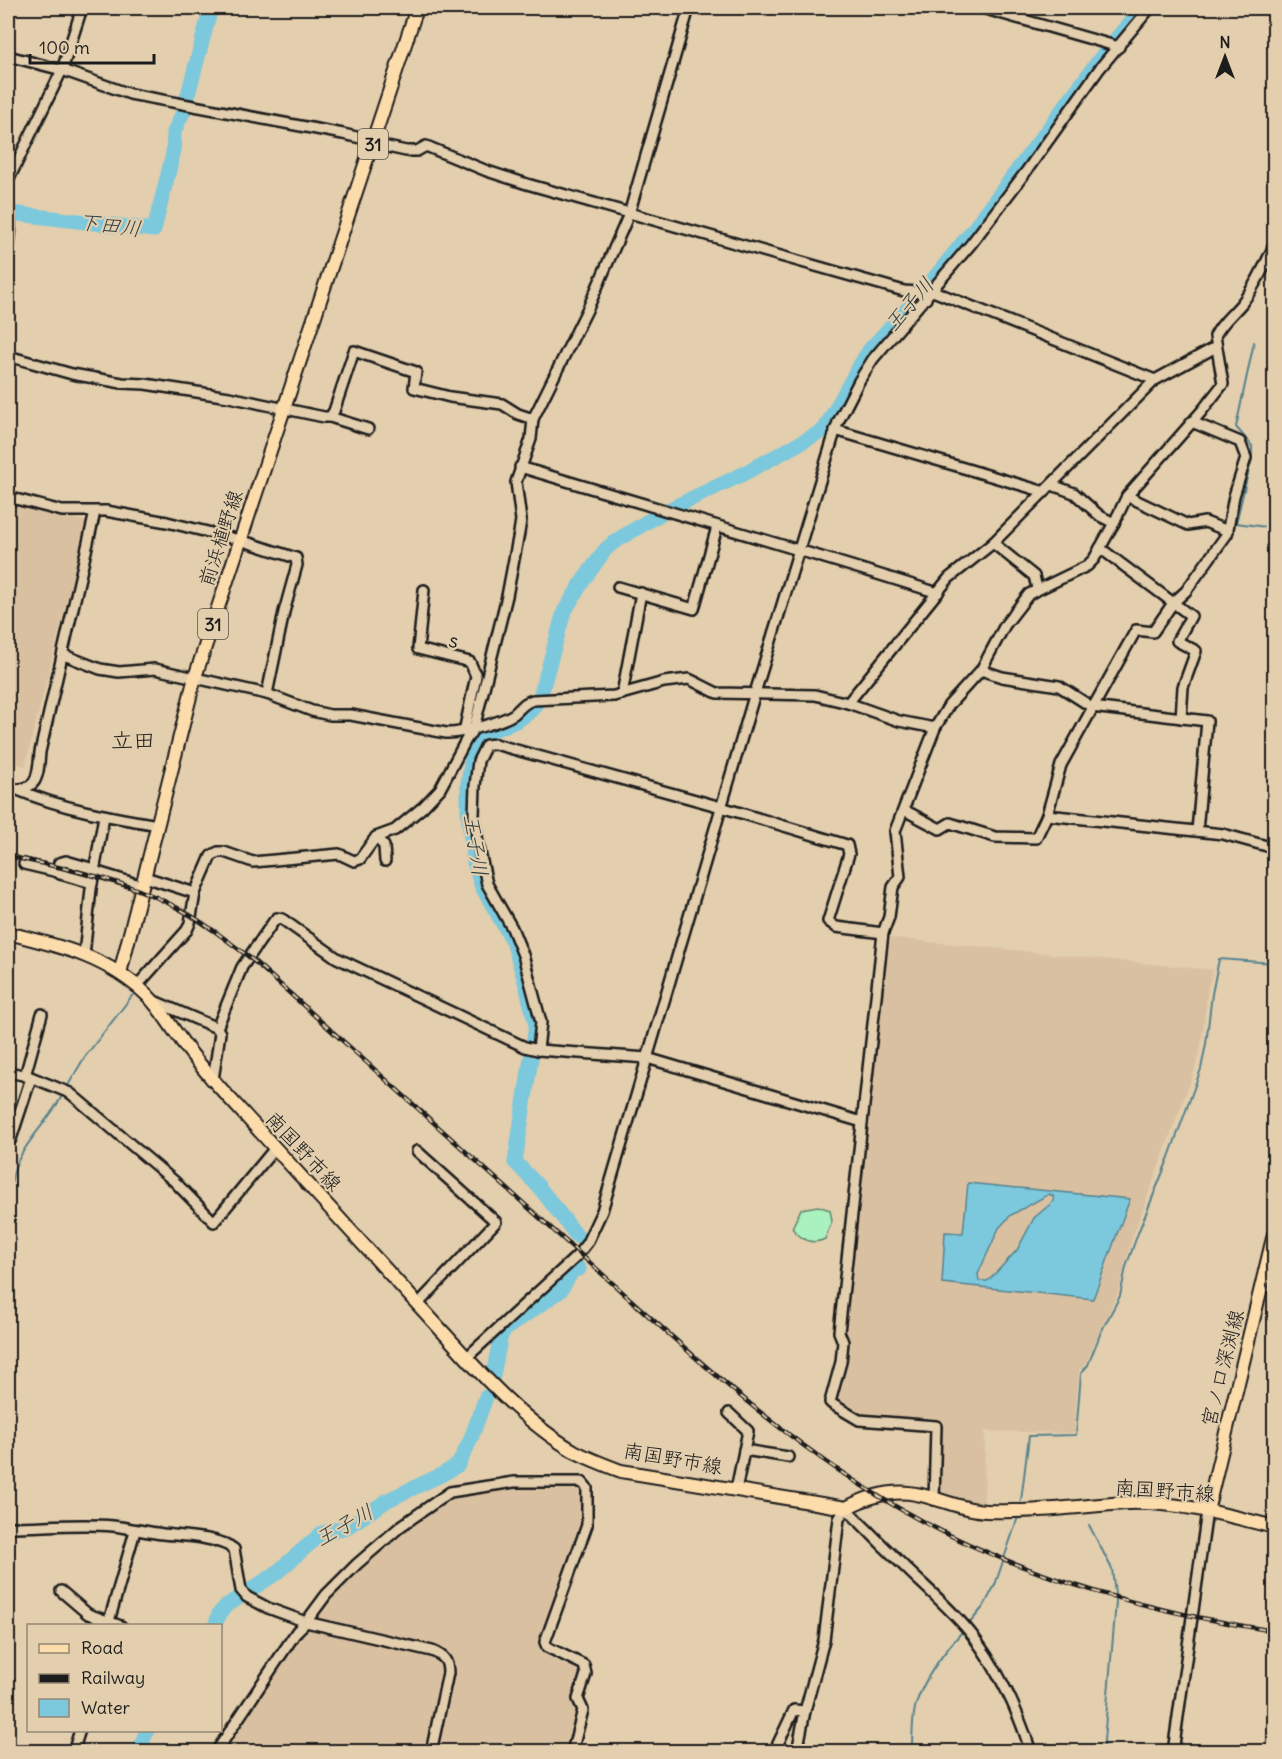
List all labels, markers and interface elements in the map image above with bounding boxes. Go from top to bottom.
scale bar [30,27,154,65]
north arrow [1195,27,1255,87]
text: N [1219,32,1231,52]
text: 100 m [39,36,90,59]
road number: 31 [358,129,388,159]
water label: 下田川 [77,208,143,242]
water label: 王子川 [878,271,940,337]
street label: 前浜植野線 [193,487,247,589]
road number: 31 [198,609,228,639]
street label: s [447,627,461,653]
district label: 立田 [111,726,155,754]
water label: 王子川 [458,812,494,878]
street label: 南国野市線 [261,1106,347,1196]
street label: 宮ノ口深渕線 [1195,1307,1249,1429]
street label: 南国野市線 [622,1437,724,1479]
street label: 南国野市線 [1114,1474,1216,1506]
water label: 王子川 [310,1498,378,1552]
legend [27,1624,222,1732]
text: Road [81,1636,124,1659]
text: Railway [81,1666,145,1689]
text: Water [81,1696,131,1719]

